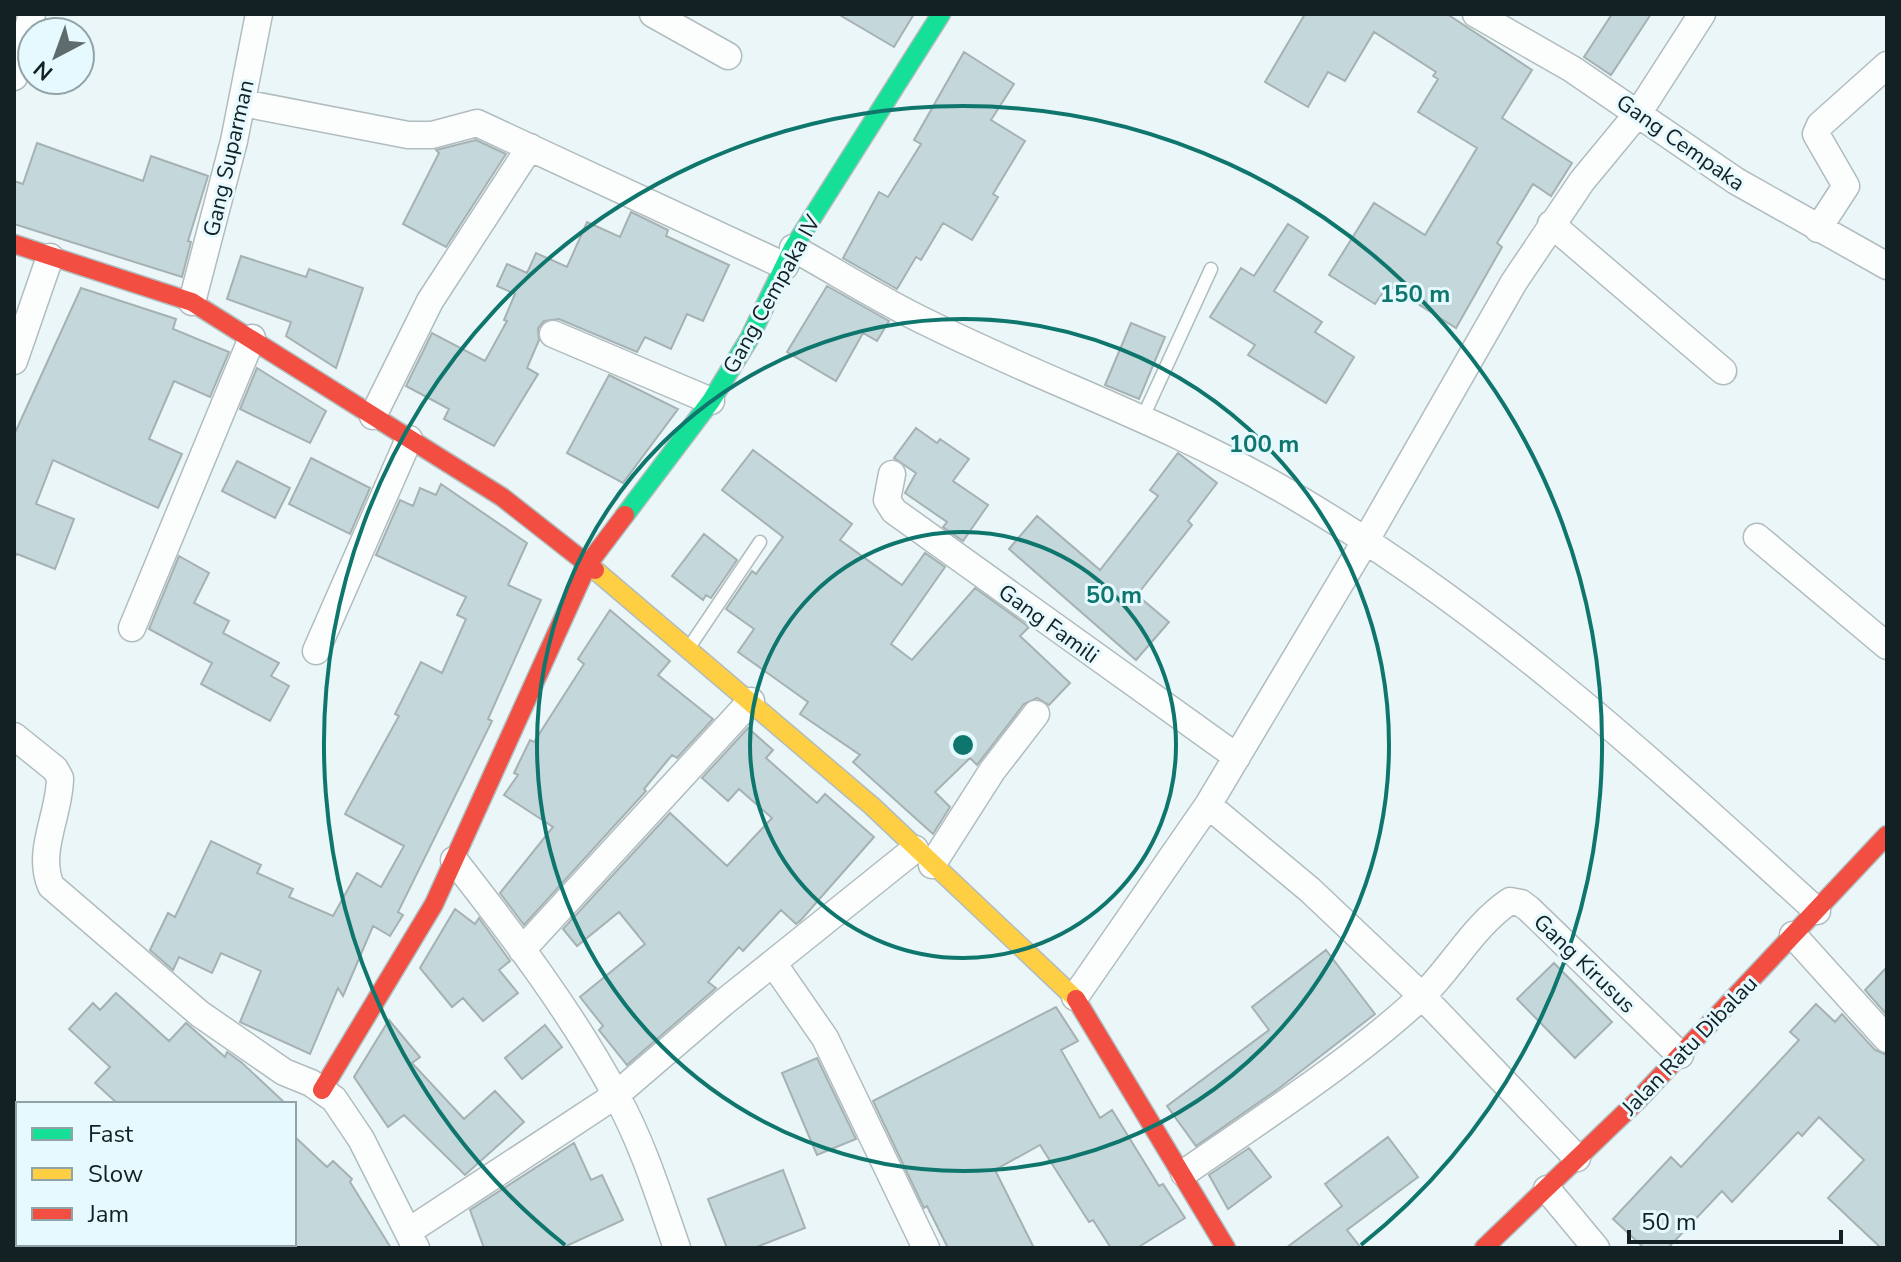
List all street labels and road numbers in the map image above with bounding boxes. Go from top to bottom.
street label: Gang Suparman [196,77,262,240]
street label: Gang Cempaka [1610,87,1751,198]
street label: Gang Cempaka IV [716,209,828,379]
street label: Gang Famili [992,577,1105,670]
street label: Gang Kirusus [1527,907,1642,1020]
street label: Jalan Ratu Dibalau [1614,969,1764,1123]

